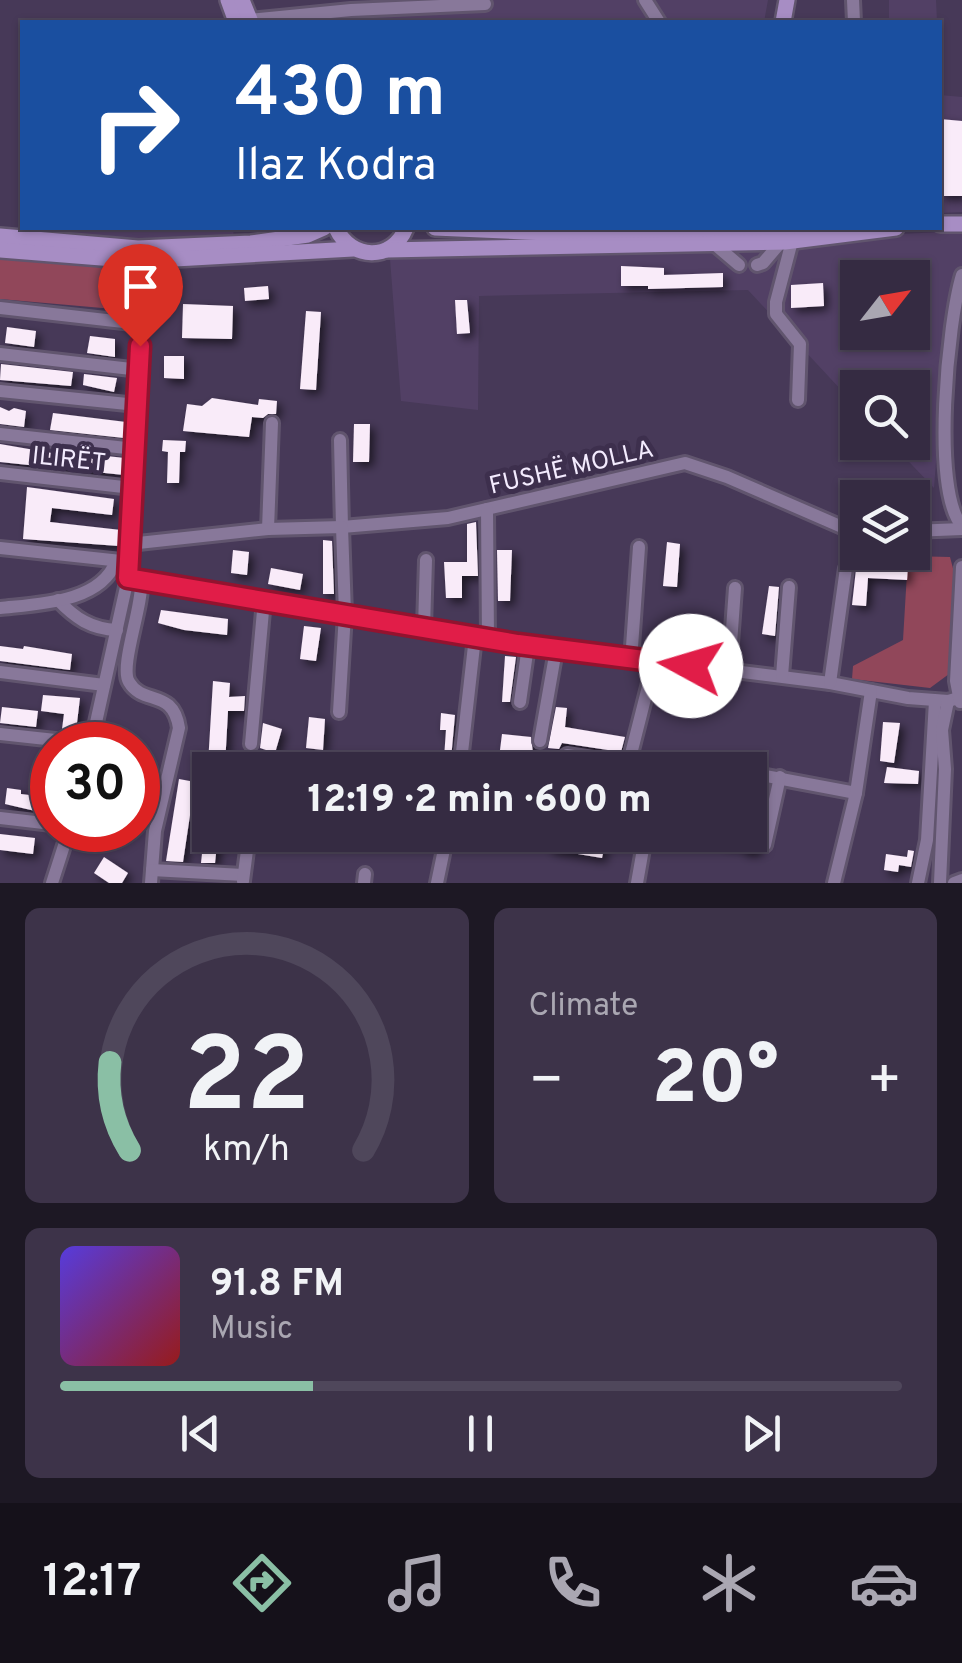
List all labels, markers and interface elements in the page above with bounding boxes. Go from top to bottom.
text: 430 m [235,52,446,141]
icon: right [70,60,200,190]
text: Ilaz Kodra [235,139,436,196]
pin [98,244,183,347]
icon: arrive [113,259,168,314]
north arrow [840,260,930,350]
map controls [840,260,930,570]
button: search [840,370,930,460]
street label: FUSHË MOLLA [486,434,657,503]
street label: ILIRËT [30,441,107,481]
button: layers [840,480,930,570]
position arrow [639,614,743,718]
speed limit sign: 30 [30,722,160,852]
text: 12:19 · 2 min · 600 m [307,777,652,826]
text: Climate [529,987,638,1027]
text: 22 [183,1016,310,1148]
text: 20° [652,1035,779,1130]
text: − [529,1048,564,1118]
text: + [867,1048,902,1118]
text: km/h [203,1128,290,1174]
text: 91.8 FM [210,1261,344,1310]
text: Music [210,1310,293,1350]
icon: previous [173,1406,228,1461]
icon: pause [453,1406,508,1461]
icon: next [734,1406,789,1461]
icon: directions [227,1548,297,1618]
icon: music [382,1548,452,1618]
icon: phone [538,1548,608,1618]
icon: climate [694,1548,764,1618]
icon: car [849,1548,919,1618]
text: 12:17 [43,1555,141,1612]

